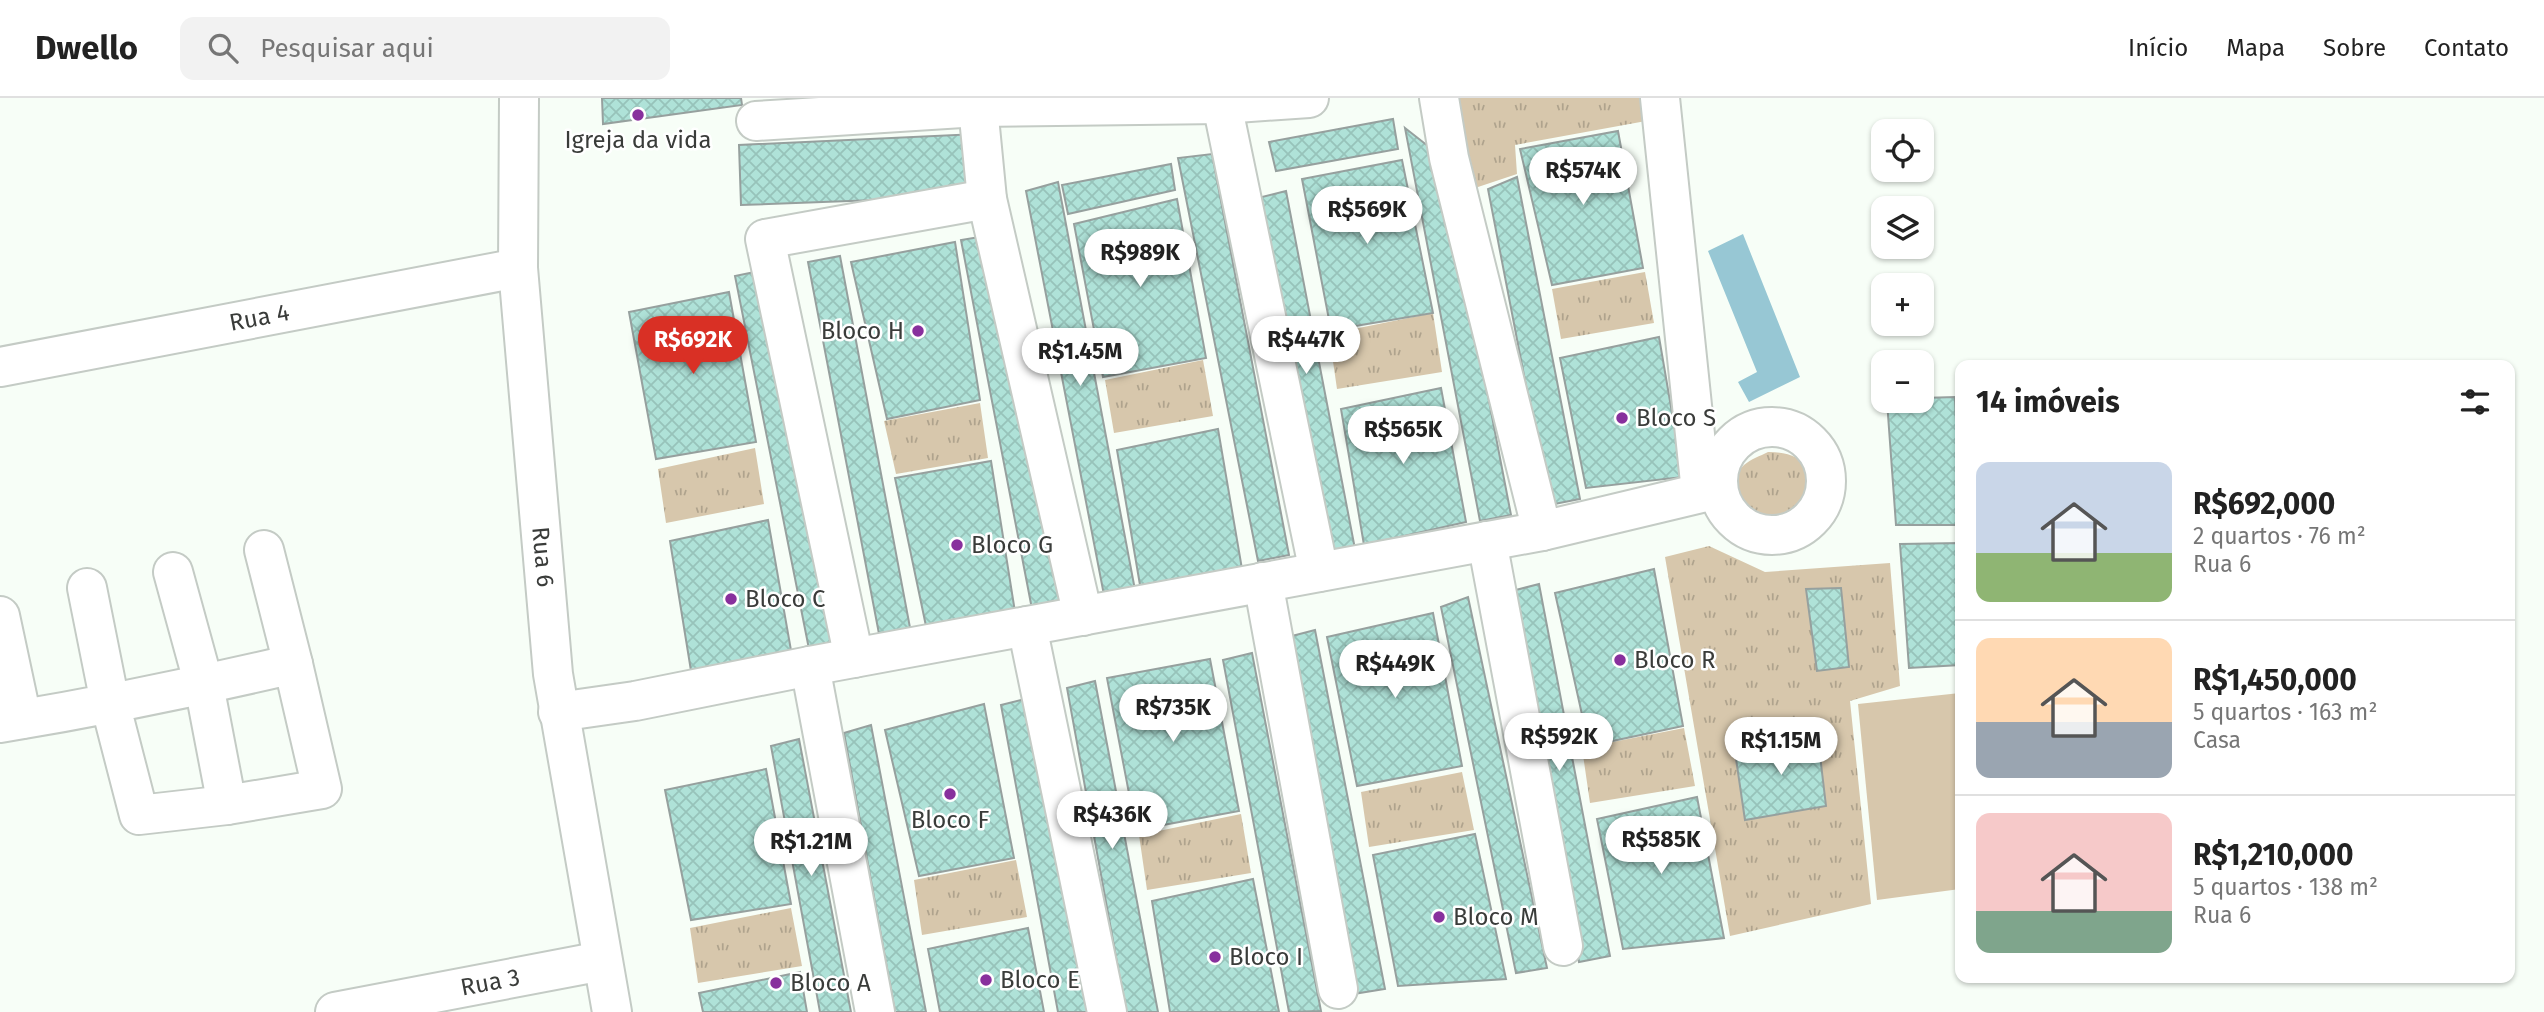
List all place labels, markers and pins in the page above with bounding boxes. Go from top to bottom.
marker: Igreja da vida [630,107,646,123]
place label: Igreja da vida [564,126,712,154]
pin: R$574K [1526,148,1640,207]
pin: R$569K [1310,186,1424,246]
pin: R$989K [1083,230,1197,289]
pin: R$692K [636,316,750,376]
pin: R$447K [1249,316,1363,376]
place label: Bloco H [821,317,904,345]
marker: Bloco H [910,323,926,339]
pin: R$1.45M [1015,328,1145,388]
place label: Bloco S [1636,404,1716,432]
pin: R$565K [1346,406,1460,466]
marker: Bloco S [1614,410,1630,426]
place label: Bloco G [971,531,1053,559]
marker: Bloco G [949,537,965,553]
place label: Bloco C [745,585,825,613]
marker: Bloco C [723,591,739,607]
pin: R$449K [1338,640,1452,700]
place label: Bloco R [1634,646,1715,674]
marker: Bloco R [1612,652,1628,668]
pin: R$735K [1116,684,1230,744]
pin: R$592K [1502,714,1616,773]
pin: R$1.15M [1716,718,1846,777]
marker: Bloco F [942,786,958,802]
pin: R$436K [1055,792,1169,851]
place label: Bloco F [911,806,990,834]
pin: R$585K [1604,816,1718,876]
pin: R$1.21M [746,818,876,878]
place label: Bloco M [1453,903,1539,931]
marker: Bloco M [1431,909,1447,925]
place label: Bloco I [1229,943,1303,971]
marker: Bloco I [1207,949,1223,965]
place label: Bloco E [1000,966,1080,994]
place label: Bloco A [790,969,871,997]
marker: Bloco E [978,972,994,988]
marker: Bloco A [768,975,784,991]

